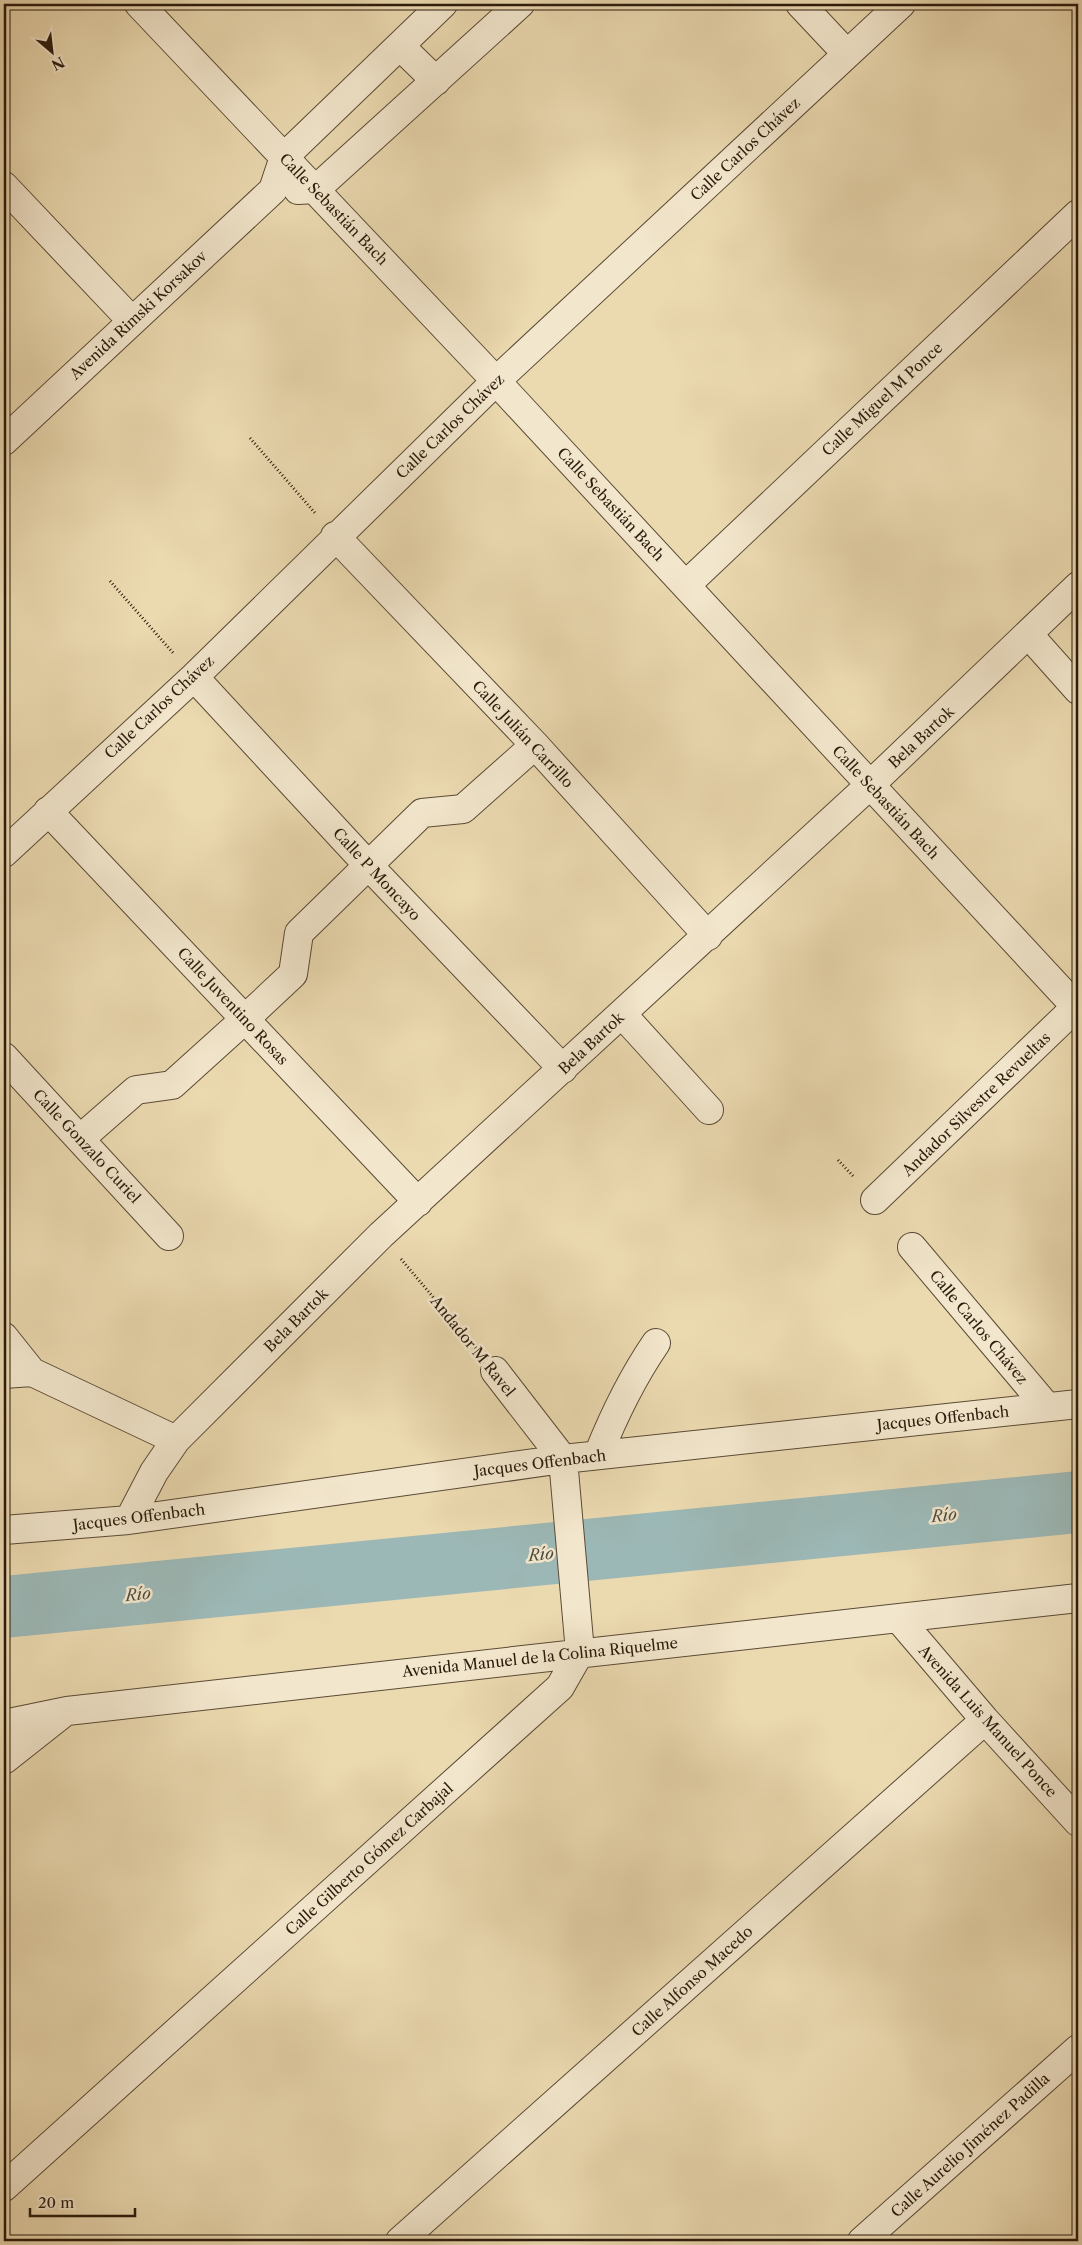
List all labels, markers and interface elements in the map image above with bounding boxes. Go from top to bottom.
north arrow [28,28,78,78]
text: N [49,53,68,74]
street label: Calle Carlos Chávez [686,93,804,205]
street label: Calle Sebastián Bach [276,149,393,269]
street label: Avenida Rimski Korsakov [65,246,211,384]
street label: Calle Miguel M Ponce [818,338,946,460]
street label: Calle Carlos Chávez [392,369,508,483]
street label: Calle Sebastián Bach [553,443,669,565]
street label: Calle Carlos Chávez [100,651,218,763]
street label: Calle Julián Carrillo [468,676,578,792]
street label: Bela Bartok [884,701,959,772]
street label: Calle Sebastián Bach [828,741,944,863]
street label: Calle P Moncayo [329,824,425,924]
street label: Calle Juventino Rosas [174,943,292,1069]
street label: Bela Bartok [554,1007,629,1078]
street label: Andador Silvestre Revueltas [897,1028,1054,1181]
street label: Calle Gonzalo Curiel [29,1085,145,1207]
street label: Calle Carlos Chávez [926,1266,1032,1388]
street label: Bela Bartok [260,1283,333,1356]
street label: Andador M Ravel [426,1291,520,1401]
street label: Jacques Offenbach [874,1402,1011,1435]
street label: Jacques Offenbach [471,1445,608,1481]
street label: Jacques Offenbach [70,1499,207,1535]
water label: Río [928,1504,958,1526]
water label: Río [525,1543,555,1565]
water label: Río [122,1583,152,1605]
street label: Avenida Manuel de la Colina Riquelme [400,1633,679,1681]
street label: Avenida Luis Manuel Ponce [914,1640,1061,1801]
street label: Calle Gilberto Gómez Carbajal [281,1778,457,1939]
street label: Calle Alfonso Macedo [627,1921,757,2041]
street label: Calle Aurelio Jiménez Padilla [887,2069,1053,2221]
scale bar [30,2185,135,2217]
text: 20 m [38,2193,74,2212]

